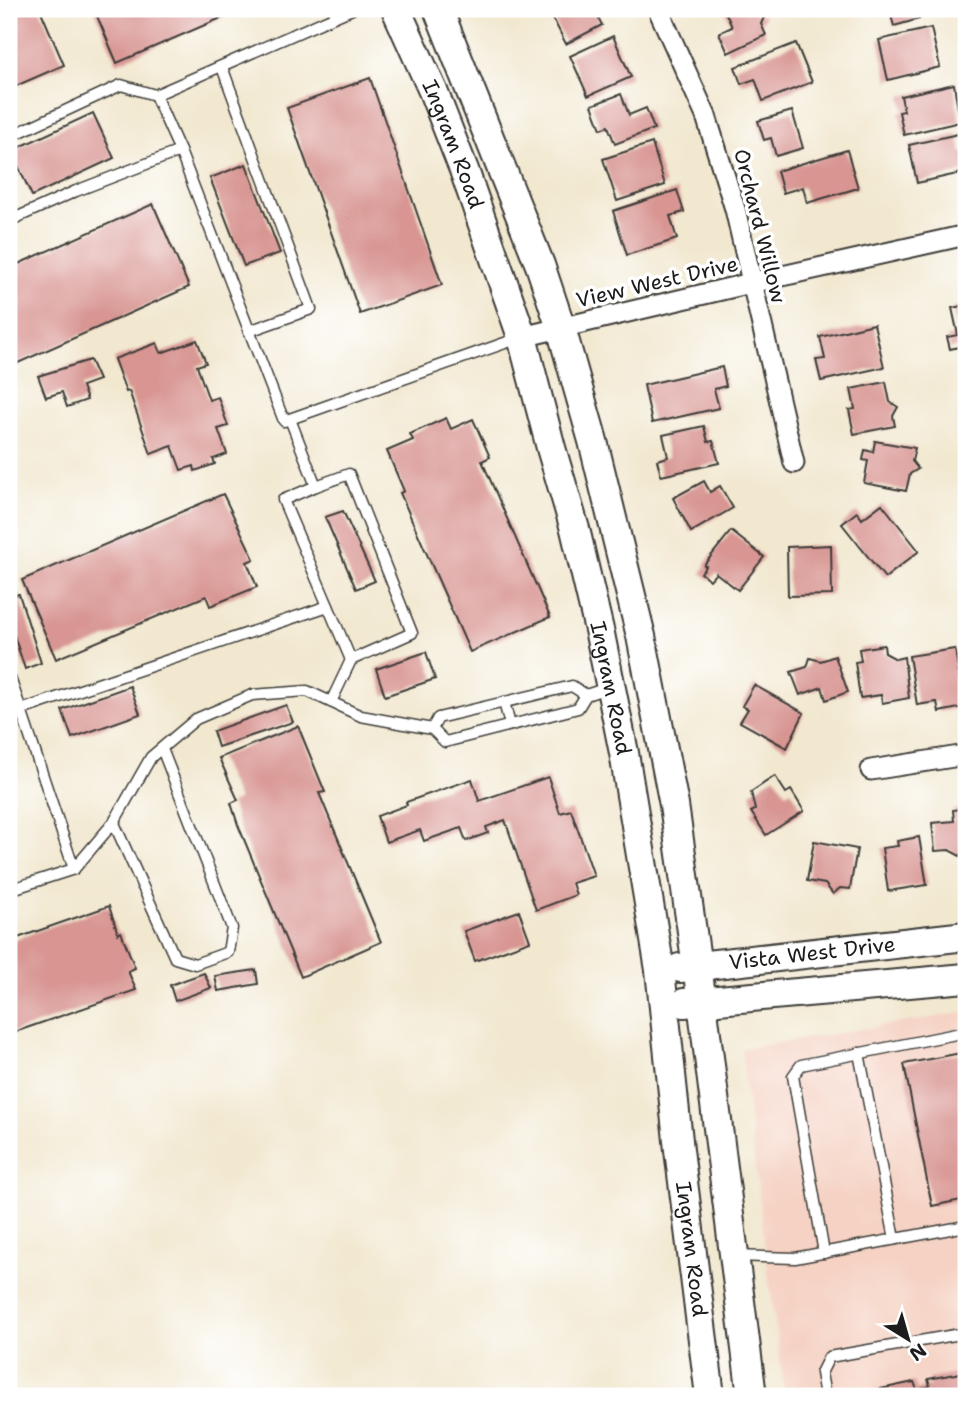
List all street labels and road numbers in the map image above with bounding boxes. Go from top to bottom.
street label: Ingram Road [416,75,490,213]
street label: Orchard Willow [727,146,793,306]
street label: View West Drive [573,250,741,314]
street label: Ingram Road [583,618,638,758]
street label: Vista West Drive [727,930,897,976]
street label: Ingram Road [669,1180,714,1318]

